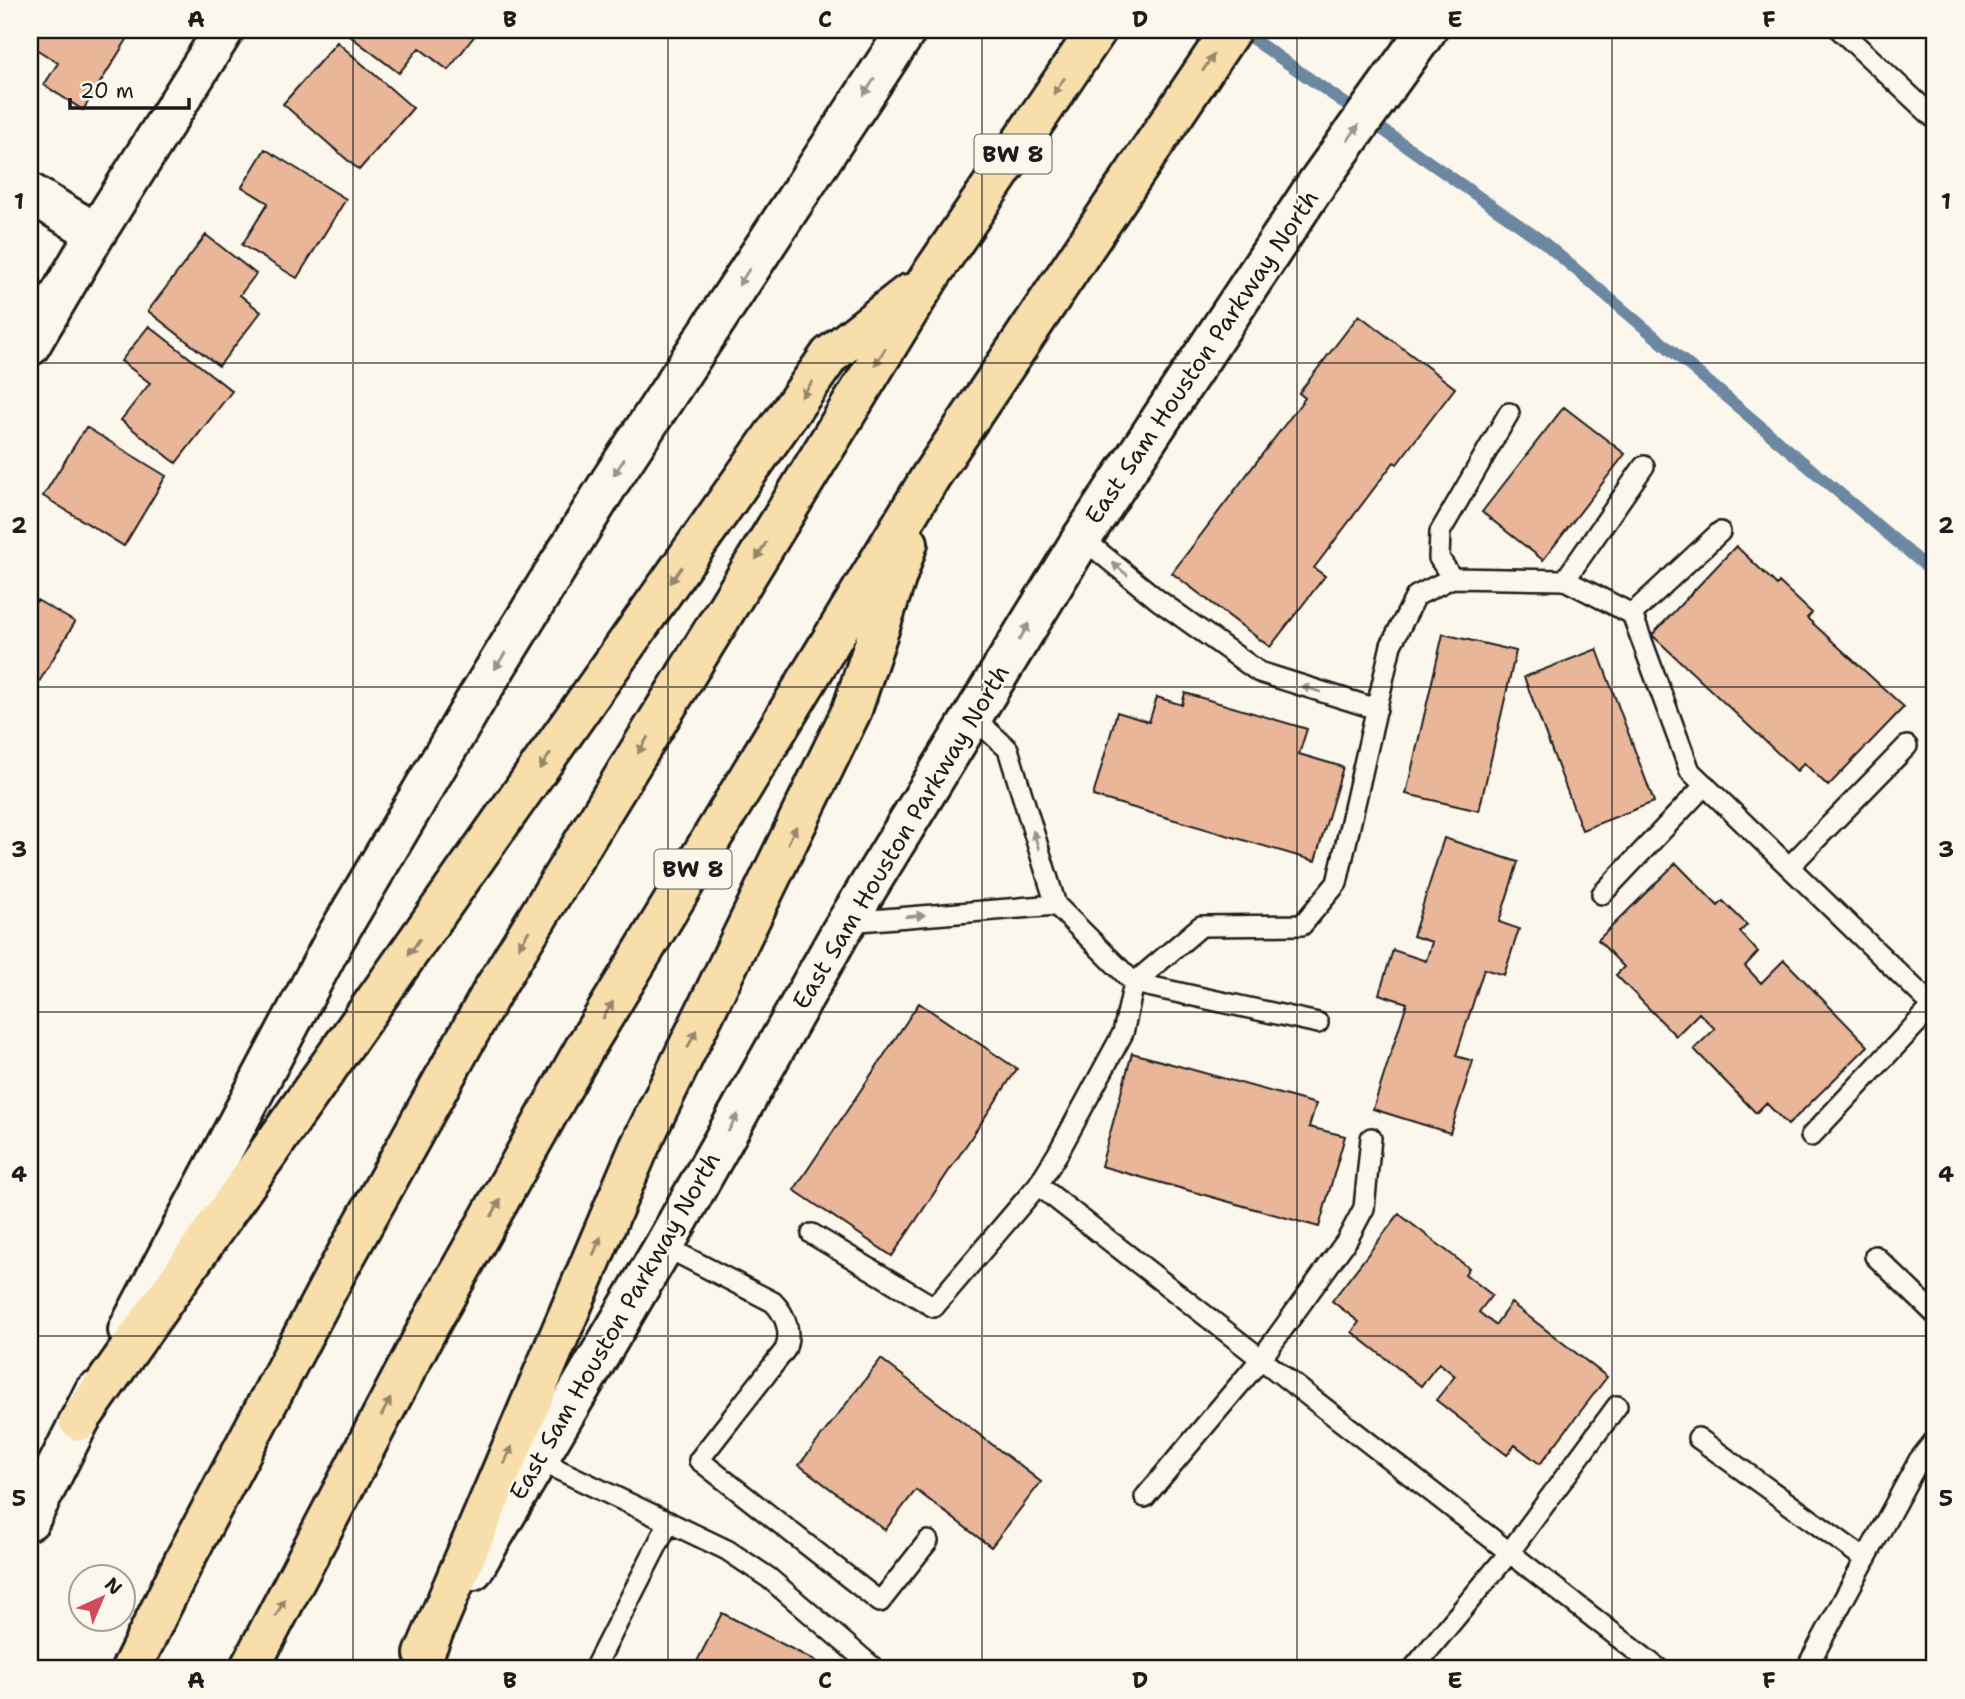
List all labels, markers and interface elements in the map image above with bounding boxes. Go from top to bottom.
text: A [187,4,205,34]
text: B [503,4,517,34]
text: C [818,4,832,34]
text: D [1132,4,1148,34]
text: E [1447,4,1463,34]
text: F [1762,4,1776,34]
one-way arrow [1201,54,1214,73]
scale bar [70,66,189,110]
text: 20 m [80,77,134,105]
one-way arrow [863,77,876,96]
one-way arrow [1052,77,1066,95]
one-way arrow [1346,124,1360,142]
road number: BW 8 [974,134,1052,174]
street label: East Sam Houston Parkway North [1078,184,1326,530]
text: 1 [14,186,24,216]
text: 1 [1941,186,1951,216]
one-way arrow [738,267,751,286]
one-way arrow [874,347,887,366]
one-way arrow [800,380,814,398]
one-way arrow [613,457,626,477]
text: 2 [11,510,27,540]
text: 2 [1938,510,1954,540]
one-way arrow [755,541,768,560]
one-way arrow [1111,561,1129,577]
one-way arrow [669,566,683,584]
one-way arrow [1018,623,1031,642]
one-way arrow [494,651,507,670]
street label: East Sam Houston Parkway North [785,659,1017,1015]
one-way arrow [1301,683,1322,693]
one-way arrow [636,735,649,754]
one-way arrow [538,752,552,770]
one-way arrow [786,825,797,845]
one-way arrow [1031,829,1041,850]
text: 3 [11,834,27,864]
text: 3 [1938,834,1954,864]
road number: BW 8 [654,849,732,888]
one-way arrow [905,910,927,921]
one-way arrow [517,929,530,948]
one-way arrow [407,938,421,956]
one-way arrow [602,1000,614,1019]
one-way arrow [686,1029,698,1049]
one-way arrow [727,1113,739,1133]
street label: East Sam Houston Parkway North [502,1146,728,1506]
text: 4 [11,1159,27,1189]
text: 4 [1938,1159,1954,1189]
one-way arrow [490,1198,502,1217]
one-way arrow [591,1236,603,1256]
one-way arrow [380,1397,392,1417]
one-way arrow [503,1445,514,1466]
text: 5 [12,1483,26,1513]
text: 5 [1939,1483,1953,1513]
north arrow [66,1562,136,1632]
text: N [99,1572,128,1600]
one-way arrow [274,1598,285,1618]
text: A [187,1665,205,1695]
text: B [503,1665,517,1695]
text: C [818,1665,832,1695]
text: D [1132,1665,1148,1695]
text: E [1447,1665,1463,1695]
text: F [1762,1665,1776,1695]

